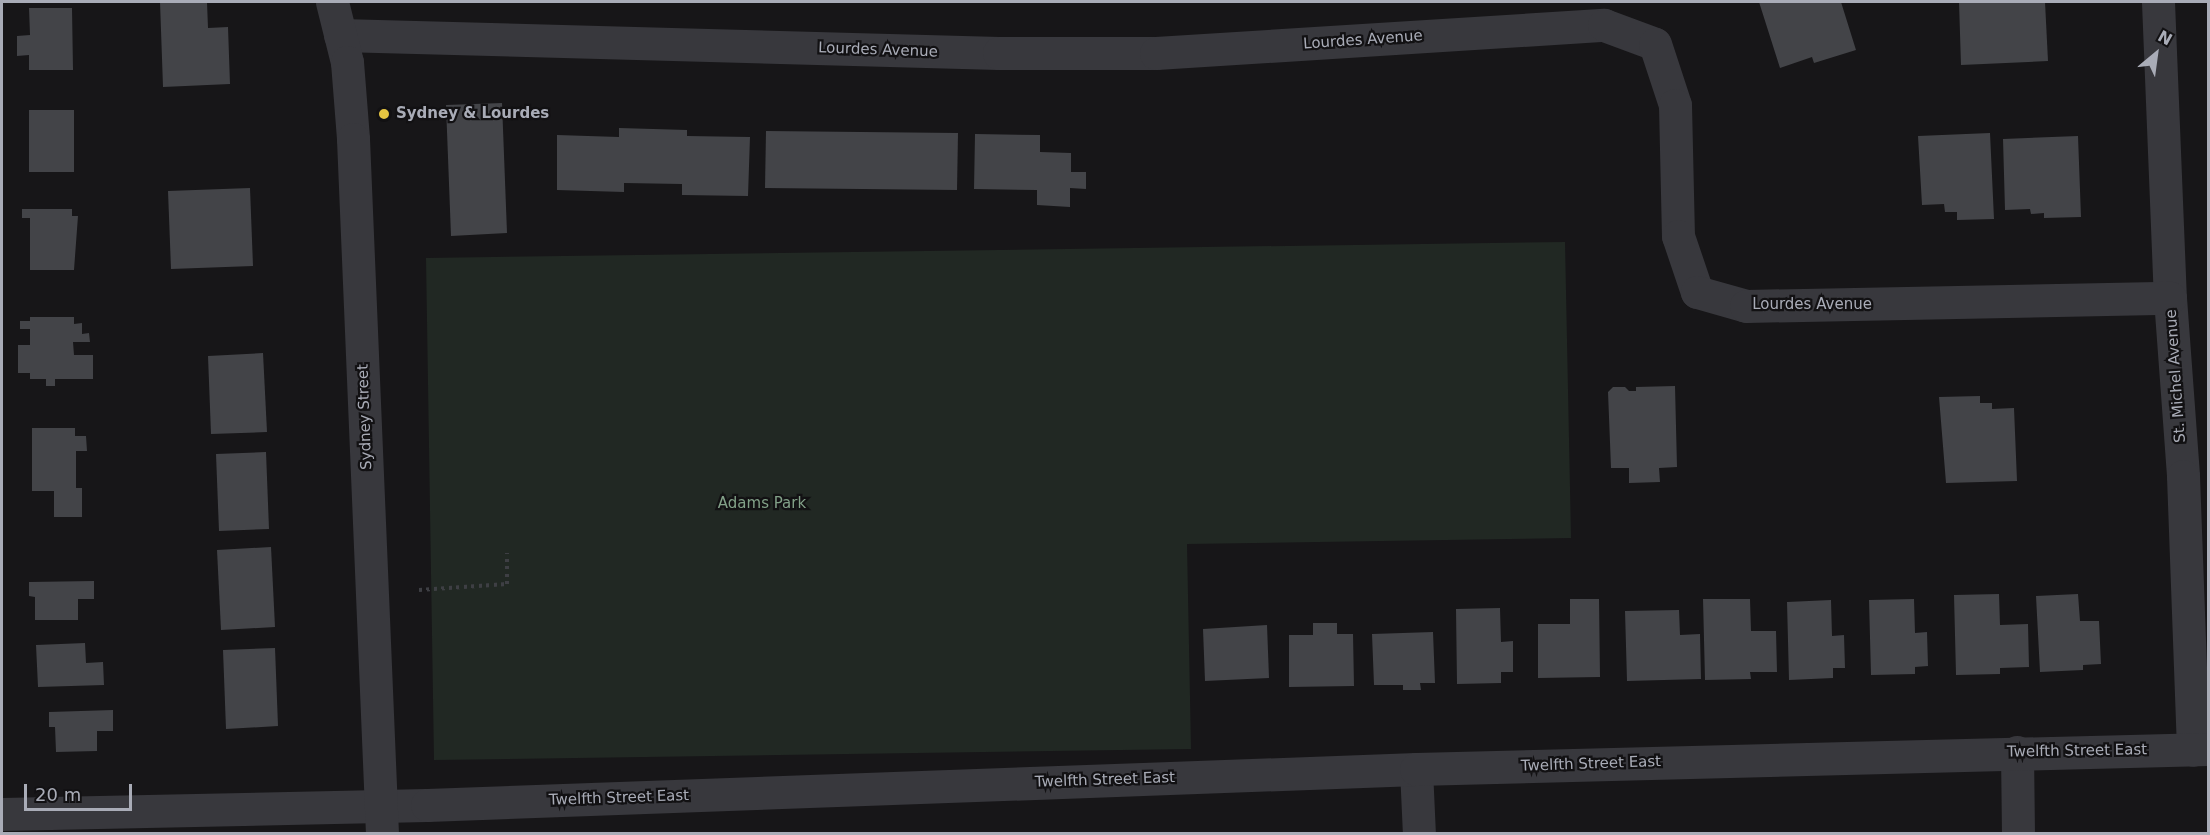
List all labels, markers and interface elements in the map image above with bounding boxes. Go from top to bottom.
north arrow [2126,24,2186,84]
text: N [2155,26,2175,49]
street label: Lourdes Avenue [1303,27,1423,53]
street label: Lourdes Avenue [818,39,938,61]
place label: Sydney & Lourdes [396,105,549,123]
marker: Sydney & Lourdes [377,107,391,121]
street label: Lourdes Avenue [1752,296,1872,314]
street label: St. Michel Avenue [2162,309,2190,443]
street label: Sydney Street [354,364,376,470]
park label: Adams Park [718,495,806,513]
street label: Twelfth Street East [2007,741,2147,761]
street label: Twelfth Street East [1521,753,1661,775]
street label: Twelfth Street East [1035,769,1175,791]
scale bar [27,772,135,810]
text: 20 m [35,784,81,805]
street label: Twelfth Street East [549,787,689,809]

